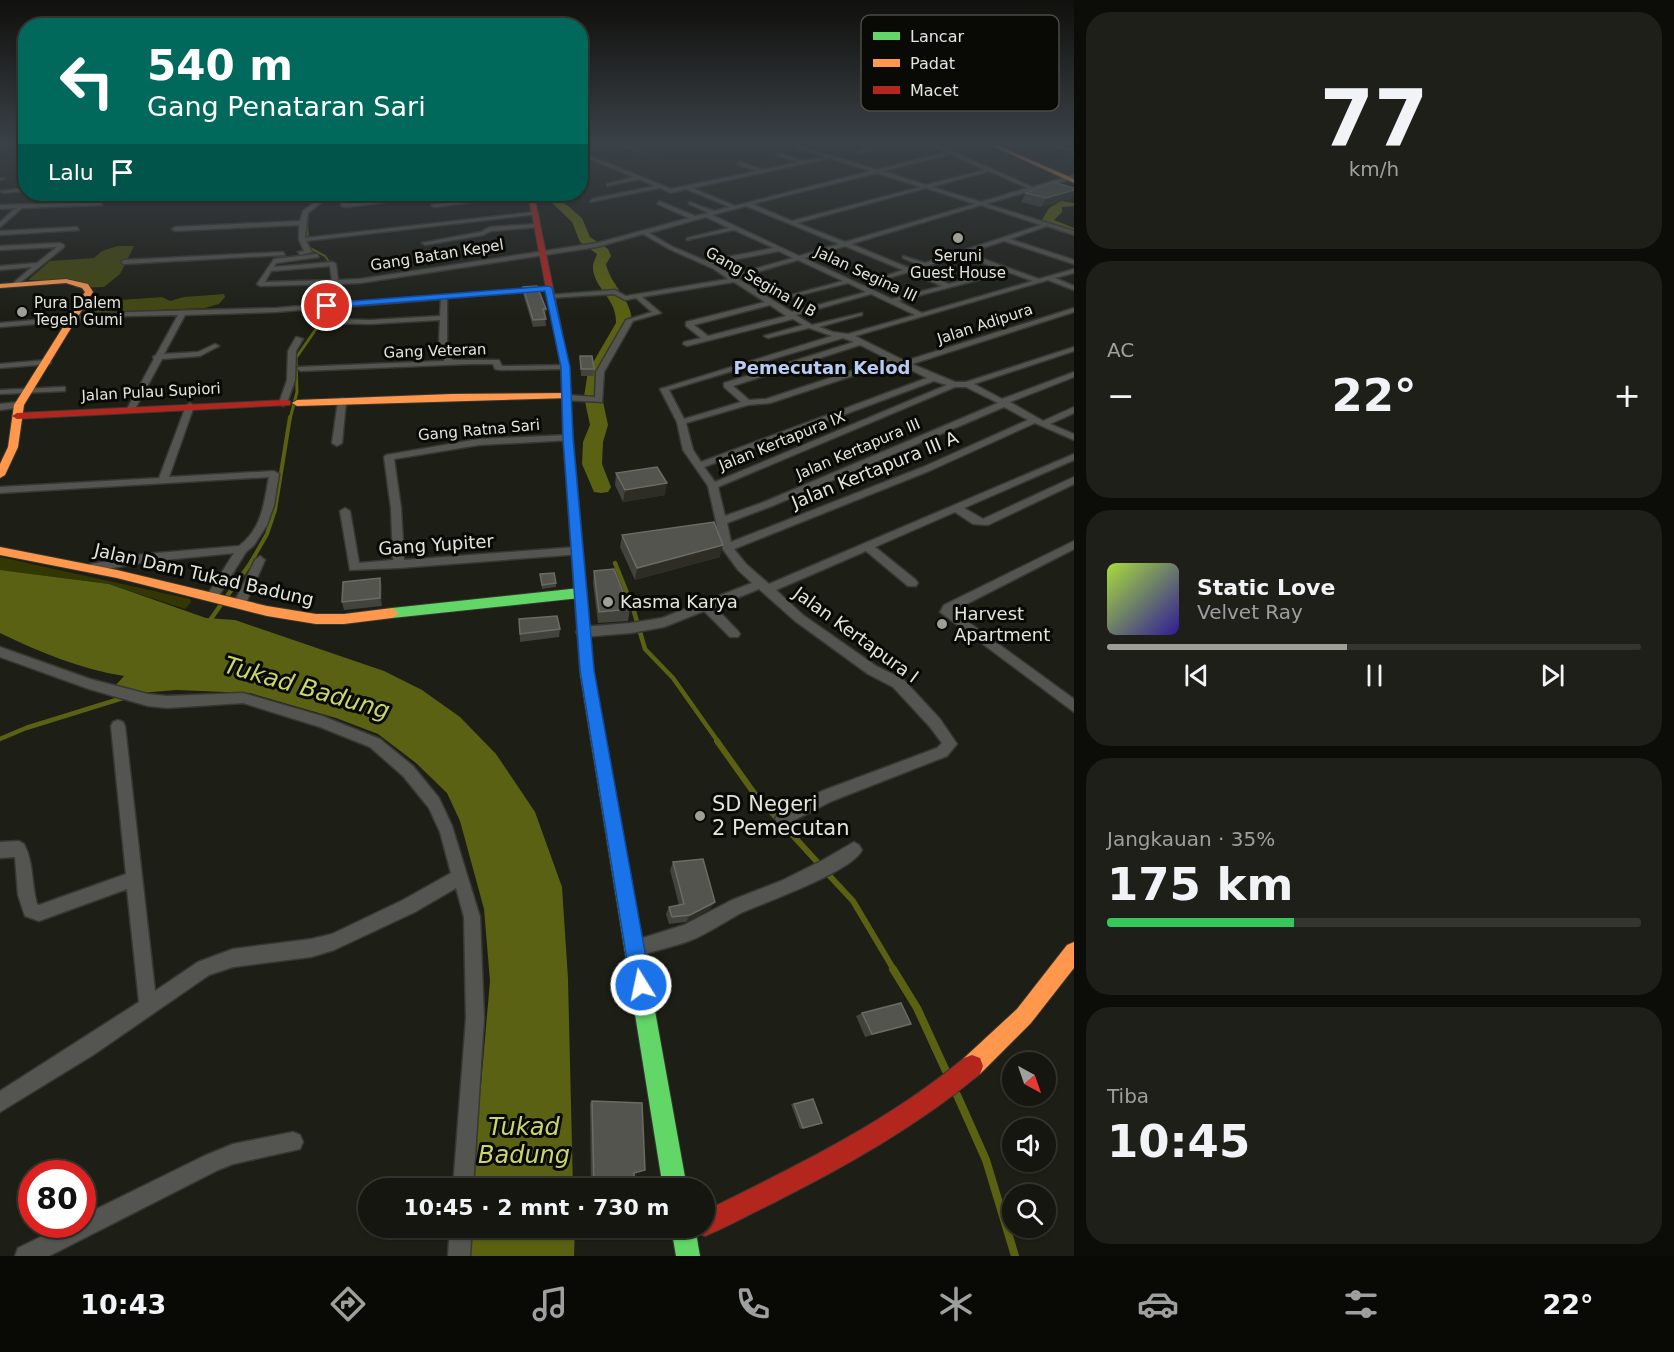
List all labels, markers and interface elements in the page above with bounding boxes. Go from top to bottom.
legend [861,15,1059,111]
text: Lancar [910,27,964,46]
text: 540 m [147,41,293,90]
icon: left [48,42,126,120]
text: Padat [910,54,955,73]
text: 77 [1320,73,1428,163]
text: Macet [910,81,959,100]
text: Gang Penataran Sari [147,91,426,122]
icon: arrive [106,156,139,189]
text: km/h [1349,157,1399,181]
text: Lalu [48,160,94,185]
marker: Seruni Guest House [951,231,965,245]
street label: Gang Batan Kepel [369,236,505,274]
street label: Jalan Segina III [811,242,920,305]
street label: Gang Segina II B [703,243,819,321]
place label: Seruni Guest House [910,247,1006,282]
pin [301,280,352,331]
icon: arrive [310,289,343,322]
place label: Pura Dalem Tegeh Gumi [33,294,123,329]
street label: Jalan Adipura [934,300,1035,348]
marker: Pura Dalem Tegeh Gumi [15,305,29,319]
text: AC [1107,338,1134,362]
street label: Gang Veteran [383,340,487,362]
district label: Pemecutan Kelod [734,357,910,378]
text: 22° [1331,369,1417,422]
text: − [1107,376,1135,415]
text: + [1613,376,1641,415]
street label: Jalan Pulau Supiori [80,379,221,405]
street label: Jalan Kertapura IX [715,407,848,475]
street label: Jalan Kertapura III [792,415,923,484]
street label: Gang Ratna Sari [417,416,541,444]
street label: Jalan Kertapura III A [787,426,962,513]
street label: Gang Yupiter [377,530,495,559]
street label: Jalan Dam Tukad Badung [91,539,316,610]
text: Static Love [1197,575,1335,600]
street label: Jalan Kertapura I [789,582,923,687]
place label: Kasma Karya [620,591,738,612]
marker: Kasma Karya [601,595,615,609]
text: Velvet Ray [1197,600,1303,624]
place label: Harvest Apartment [954,603,1050,645]
marker: Harvest Apartment [935,617,949,631]
water label: Tukad Badung [221,651,393,725]
icon: previous [1180,659,1213,692]
icon: pause [1358,659,1391,692]
icon: next [1536,659,1569,692]
place label: SD Negeri 2 Pemecutan [712,792,850,840]
marker: SD Negeri 2 Pemecutan [693,809,707,823]
text: Jangkauan · 35% [1107,827,1275,851]
text: 175 km [1107,858,1293,911]
position arrow [609,953,673,1017]
north arrow [1002,1052,1056,1106]
map controls [1002,1052,1056,1238]
text: Tiba [1107,1084,1149,1108]
water label: Tukad Badung [478,1113,570,1169]
text: 10:45 [1107,1115,1250,1168]
button: sound [1002,1118,1056,1172]
speed limit sign: 80 [18,1160,96,1238]
button: search [1002,1184,1056,1238]
text: 10:45 · 2 mnt · 730 m [404,1195,669,1220]
icon: directions [327,1283,369,1325]
icon: music [529,1283,571,1325]
icon: phone [732,1283,774,1325]
icon: climate [935,1283,977,1325]
icon: car [1137,1283,1179,1325]
icon: filters [1340,1283,1382,1325]
text: 10:43 [80,1289,166,1320]
text: 22° [1543,1289,1594,1320]

